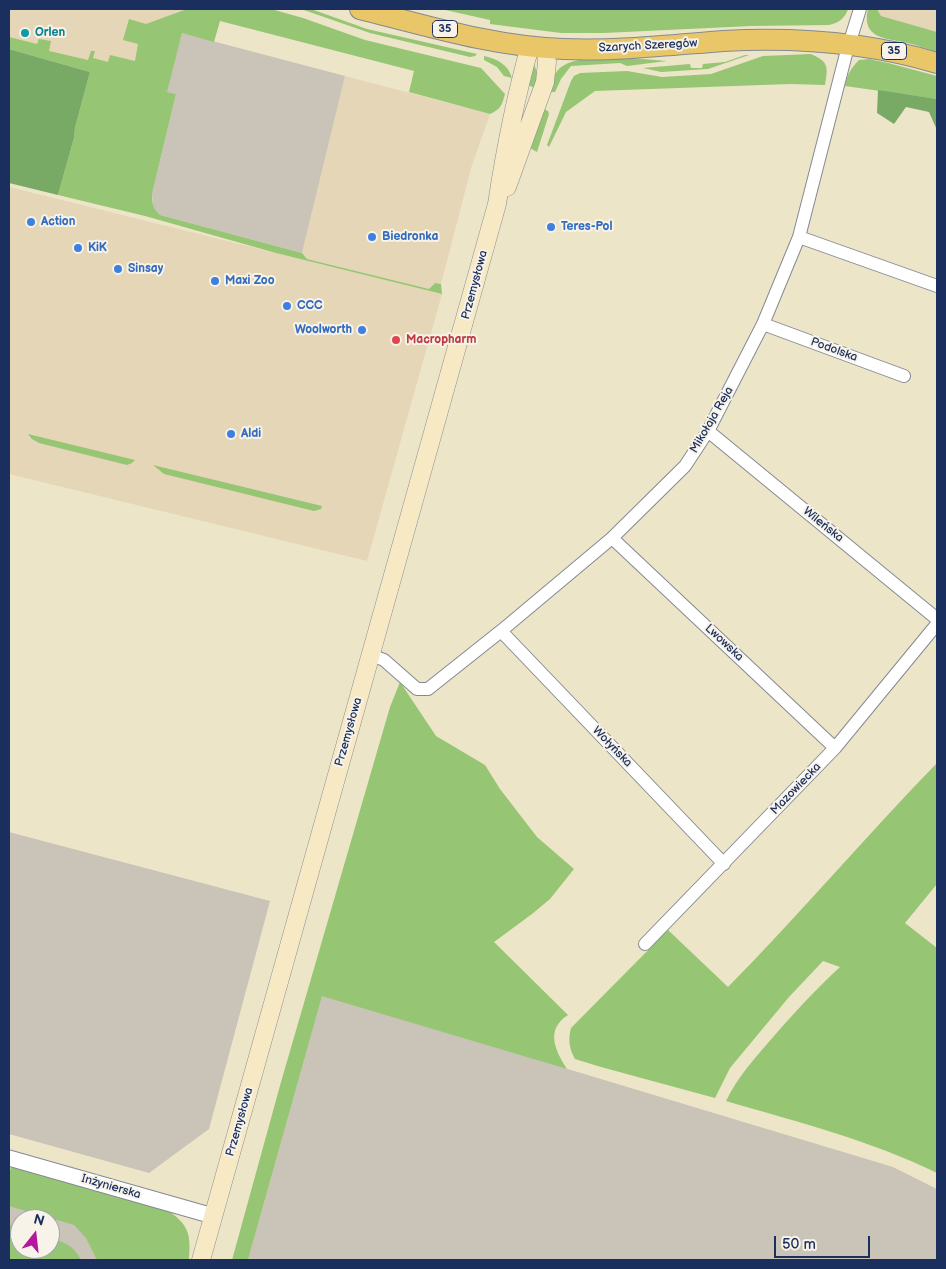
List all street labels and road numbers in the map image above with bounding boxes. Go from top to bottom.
road number: 35 [432,20,458,38]
street label: Szarych Szeregów [598,36,698,56]
road number: 35 [882,42,906,59]
street label: Przemysłowa [459,249,491,321]
street label: Podolska [809,335,859,365]
street label: Mikołaja Reja [687,384,737,456]
street label: Wileńska [800,504,846,546]
street label: Lwowska [702,622,746,664]
street label: Przemysłowa [332,696,366,768]
street label: Wołyńska [589,724,635,770]
street label: Mazowiecka [768,760,824,818]
street label: Przemysłowa [223,1086,257,1158]
street label: Inżynierska [80,1172,142,1202]

